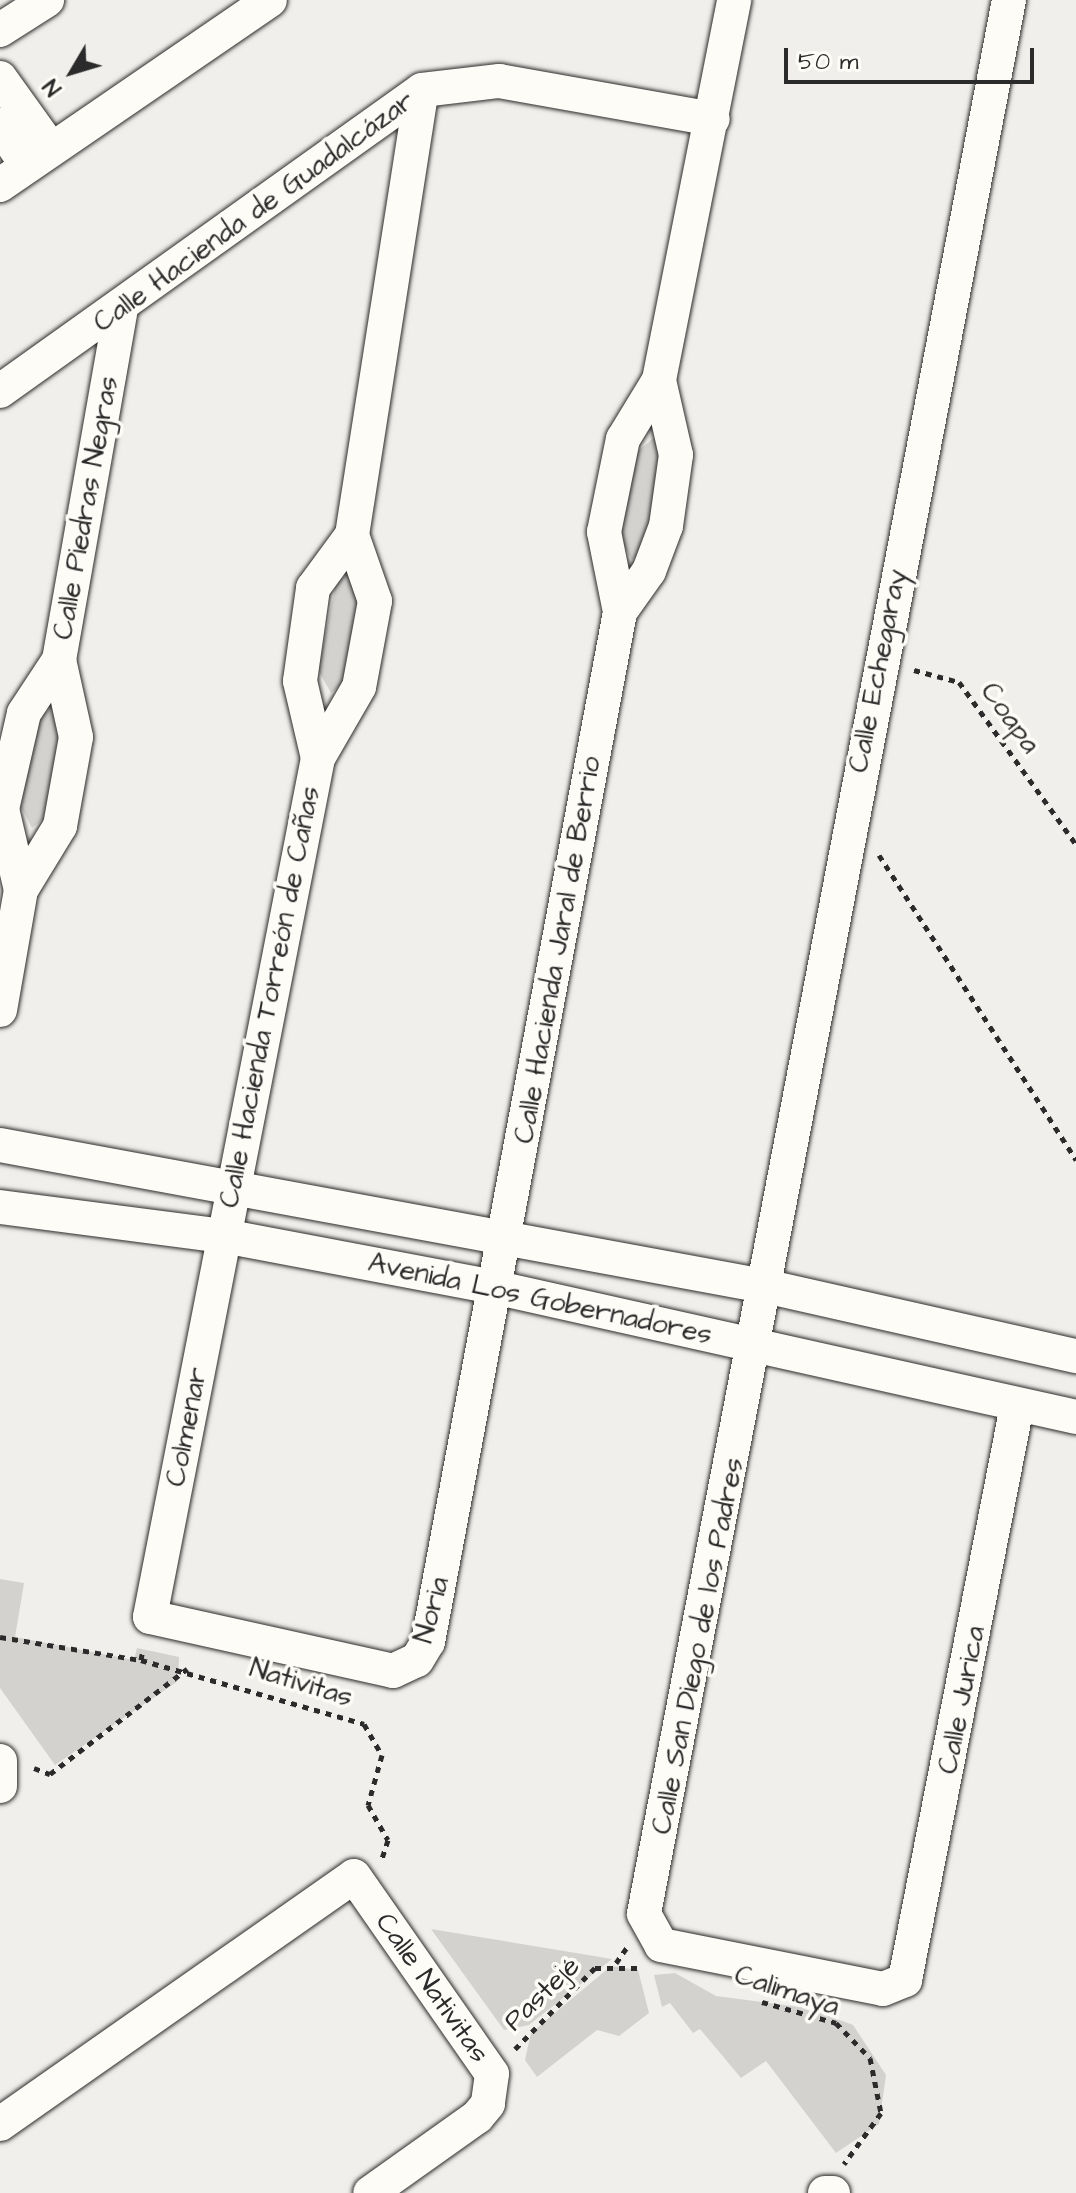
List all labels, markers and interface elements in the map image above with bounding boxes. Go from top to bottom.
north arrow [32,32,112,112]
scale bar [788,32,1038,82]
text: 50 m [798,45,858,79]
text: N [36,72,69,102]
street label: Calle Hacienda de Guadalcázar [87,84,421,340]
street label: Calle Piedras Negras [46,374,126,642]
street label: Calle Echegaray [842,567,914,775]
street label: Coapa [973,676,1047,760]
street label: Calle Hacienda Jaral de Berrio [507,754,609,1146]
street label: Calle Hacienda Torreón de Cañas [213,783,327,1211]
street label: Avenida Los Gobernadores [365,1246,715,1352]
street label: Colmenar [159,1365,215,1489]
street label: Calle San Diego de los Padres [645,1455,751,1837]
street label: Noria [407,1573,457,1647]
street label: Calle Jurica [931,1623,993,1777]
street label: Nativitas [246,1651,356,1715]
street label: Calle Nativitas [368,1907,496,2069]
street label: Pastejé [497,1950,587,2038]
street label: Calimaya [730,1958,844,2024]

